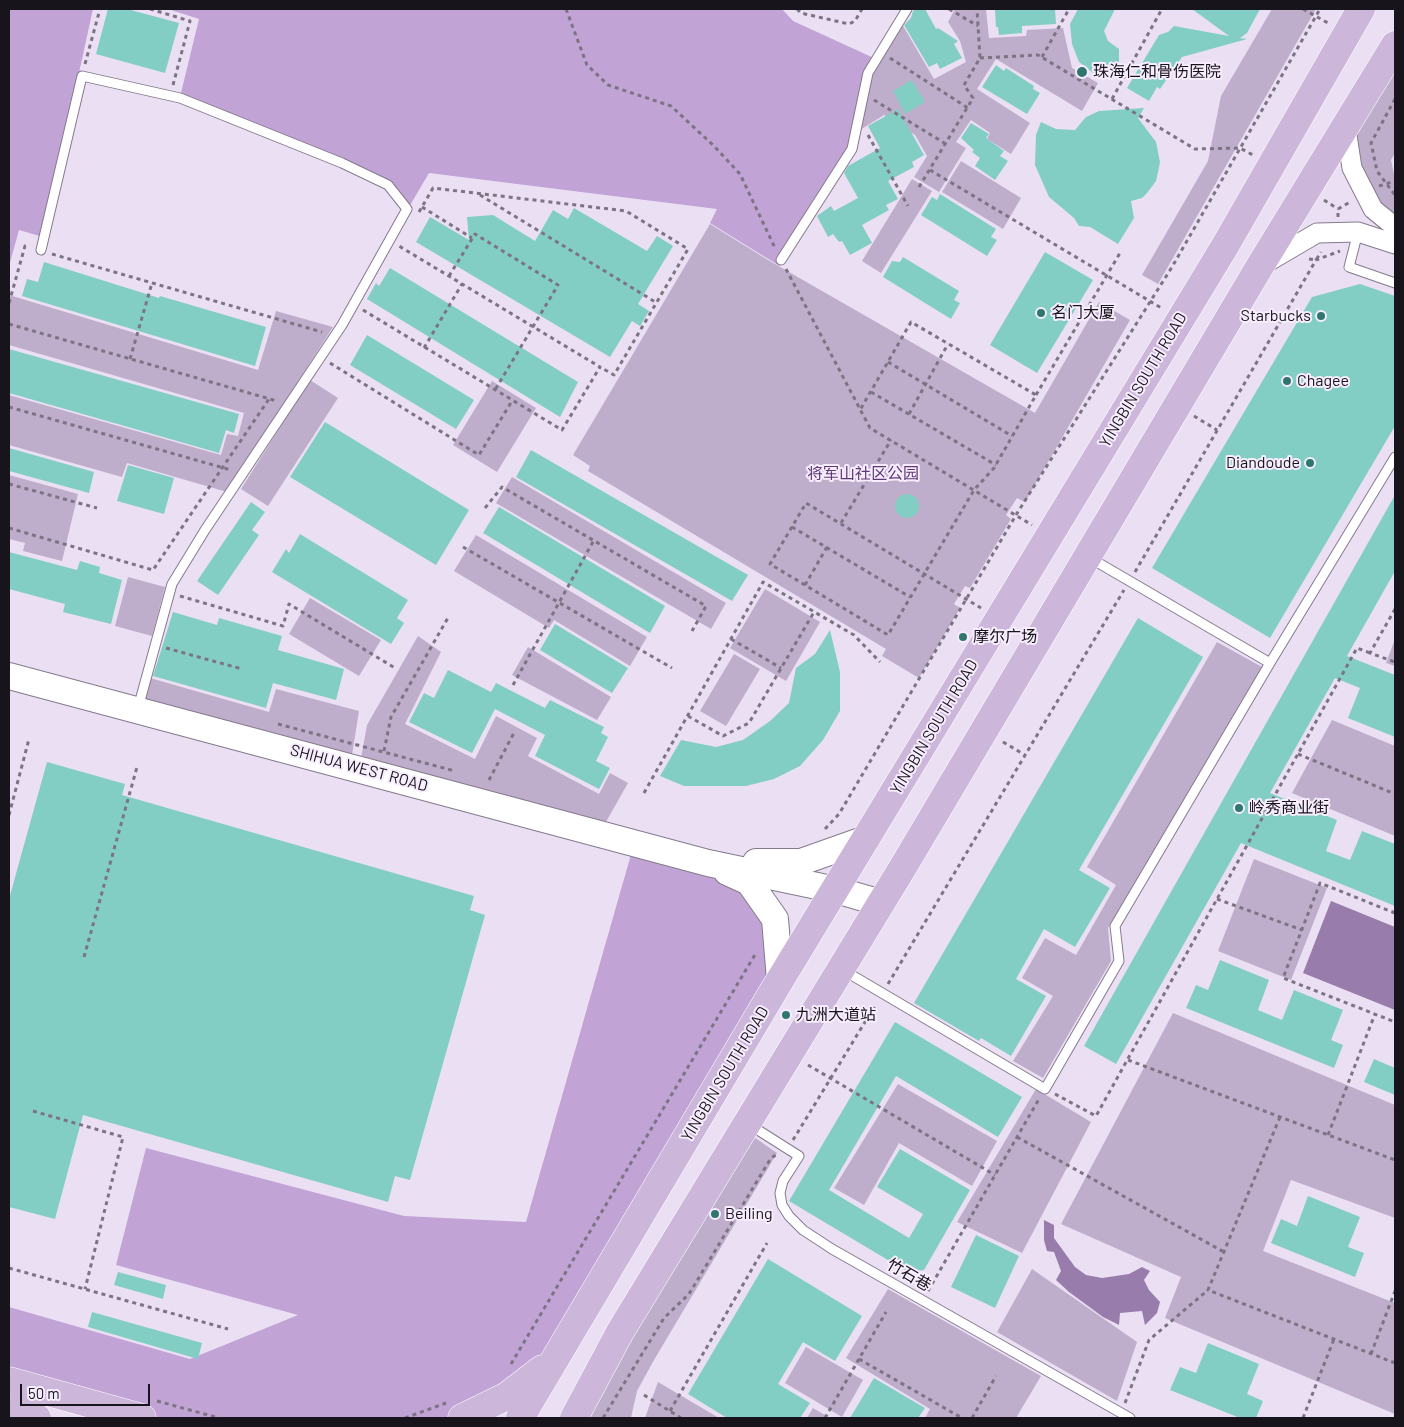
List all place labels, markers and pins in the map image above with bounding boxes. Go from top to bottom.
place label: 珠海仁和骨伤医院 [1093,62,1221,82]
marker: 珠海仁和骨伤医院 [1075,65,1089,79]
place label: 名门大厦 [1051,303,1115,323]
place label: Starbucks [1241,306,1311,326]
marker: 名门大厦 [1035,307,1047,319]
marker: Starbucks [1315,310,1327,322]
place label: Chagee [1297,371,1349,391]
marker: Chagee [1281,375,1293,387]
place label: Diandoude [1226,453,1300,473]
marker: Diandoude [1304,457,1316,469]
place label: 摩尔广场 [973,627,1037,647]
marker: 摩尔广场 [957,631,969,643]
place label: 岭秀商业街 [1249,798,1329,818]
marker: 岭秀商业街 [1233,802,1245,814]
place label: 九洲大道站 [796,1005,876,1025]
marker: 九洲大道站 [780,1009,792,1021]
place label: Beiling [725,1204,773,1224]
marker: Beiling [709,1208,721,1220]

